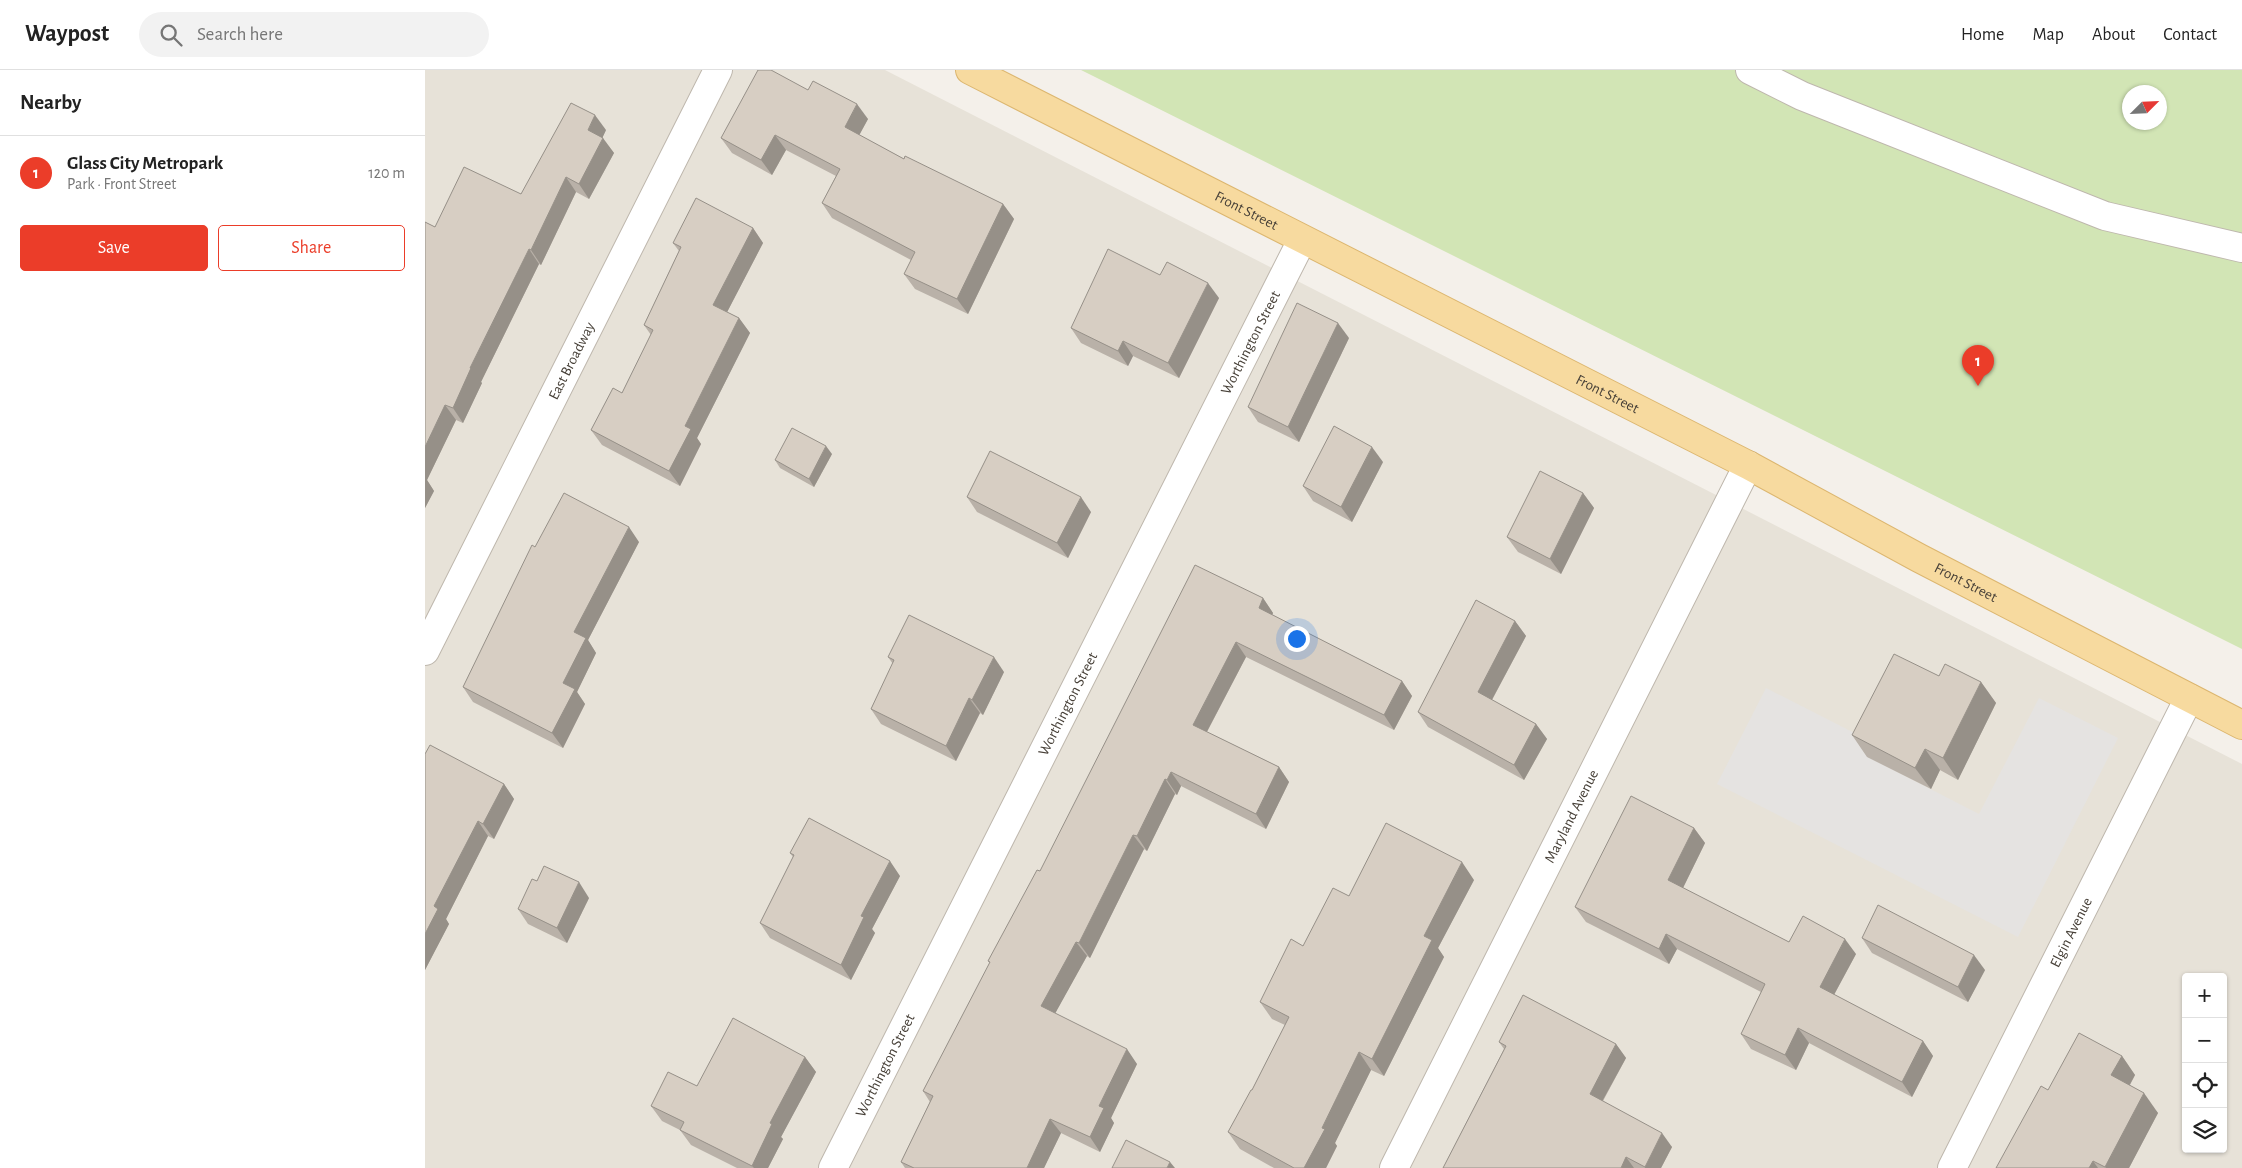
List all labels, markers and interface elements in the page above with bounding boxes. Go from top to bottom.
search box [139,12,489,57]
icon: search [157,21,185,49]
text: Waypost [25,22,109,46]
text: Search here [197,25,283,44]
text: Home [1961,26,2004,44]
text: Map [2032,26,2064,44]
text: About [2092,26,2135,44]
text: Contact [2163,26,2217,44]
north arrow [2122,85,2167,130]
text: Nearby [20,92,81,113]
text: Glass City Metropark [67,154,223,173]
text: 1 [33,165,39,181]
text: 120 m [368,165,405,181]
text: Park · Front Street [67,176,176,192]
street label: Front Street [1213,188,1281,233]
button: Save [20,225,208,271]
button: Share [218,225,405,271]
street label: Worthington Street [1218,288,1283,396]
street label: East Broadway [546,319,597,402]
pin: 1 [1962,345,1994,386]
street label: Front Street [1574,372,1642,416]
street label: Front Street [1932,560,2000,605]
your location [1284,626,1310,652]
street label: Worthington Street [1035,650,1100,758]
street label: Maryland Avenue [1542,767,1601,865]
street label: Elgin Avenue [2047,895,2095,970]
map controls [2182,973,2227,1153]
button: + [2182,973,2227,1018]
street label: Worthington Street [853,1011,917,1119]
button: − [2182,1018,2227,1063]
button: locate [2182,1063,2227,1108]
button: layers [2182,1108,2227,1153]

